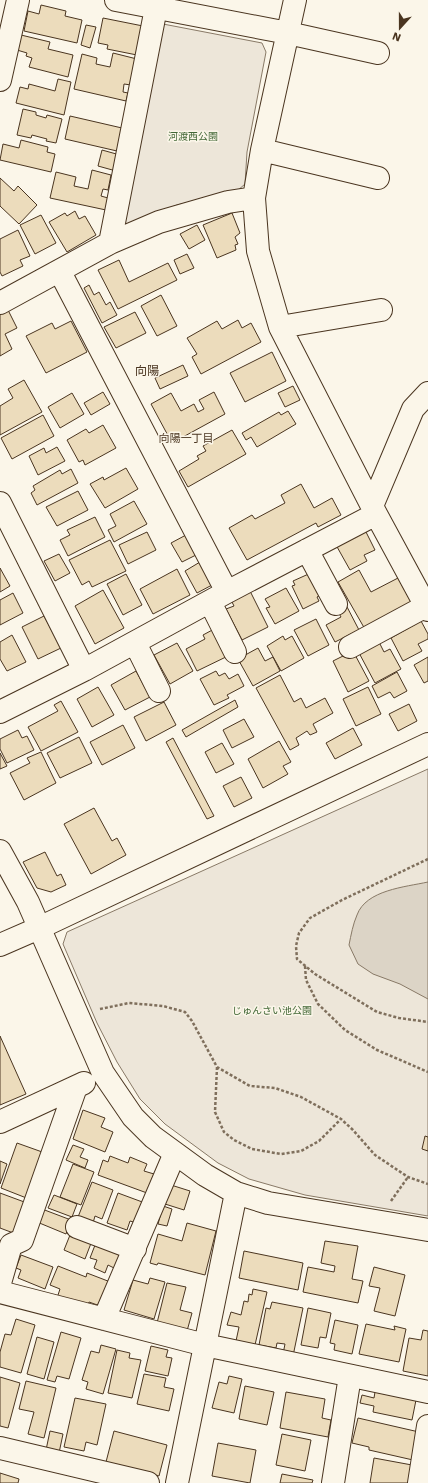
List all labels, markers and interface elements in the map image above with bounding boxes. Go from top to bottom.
north arrow [380,8,420,48]
text: N [390,29,403,44]
park label: 河渡西公園 [168,131,218,142]
district label: 向陽 [135,364,159,378]
district label: 向陽一丁目 [159,432,214,445]
park label: じゅんさい池公園 [232,1005,312,1016]

